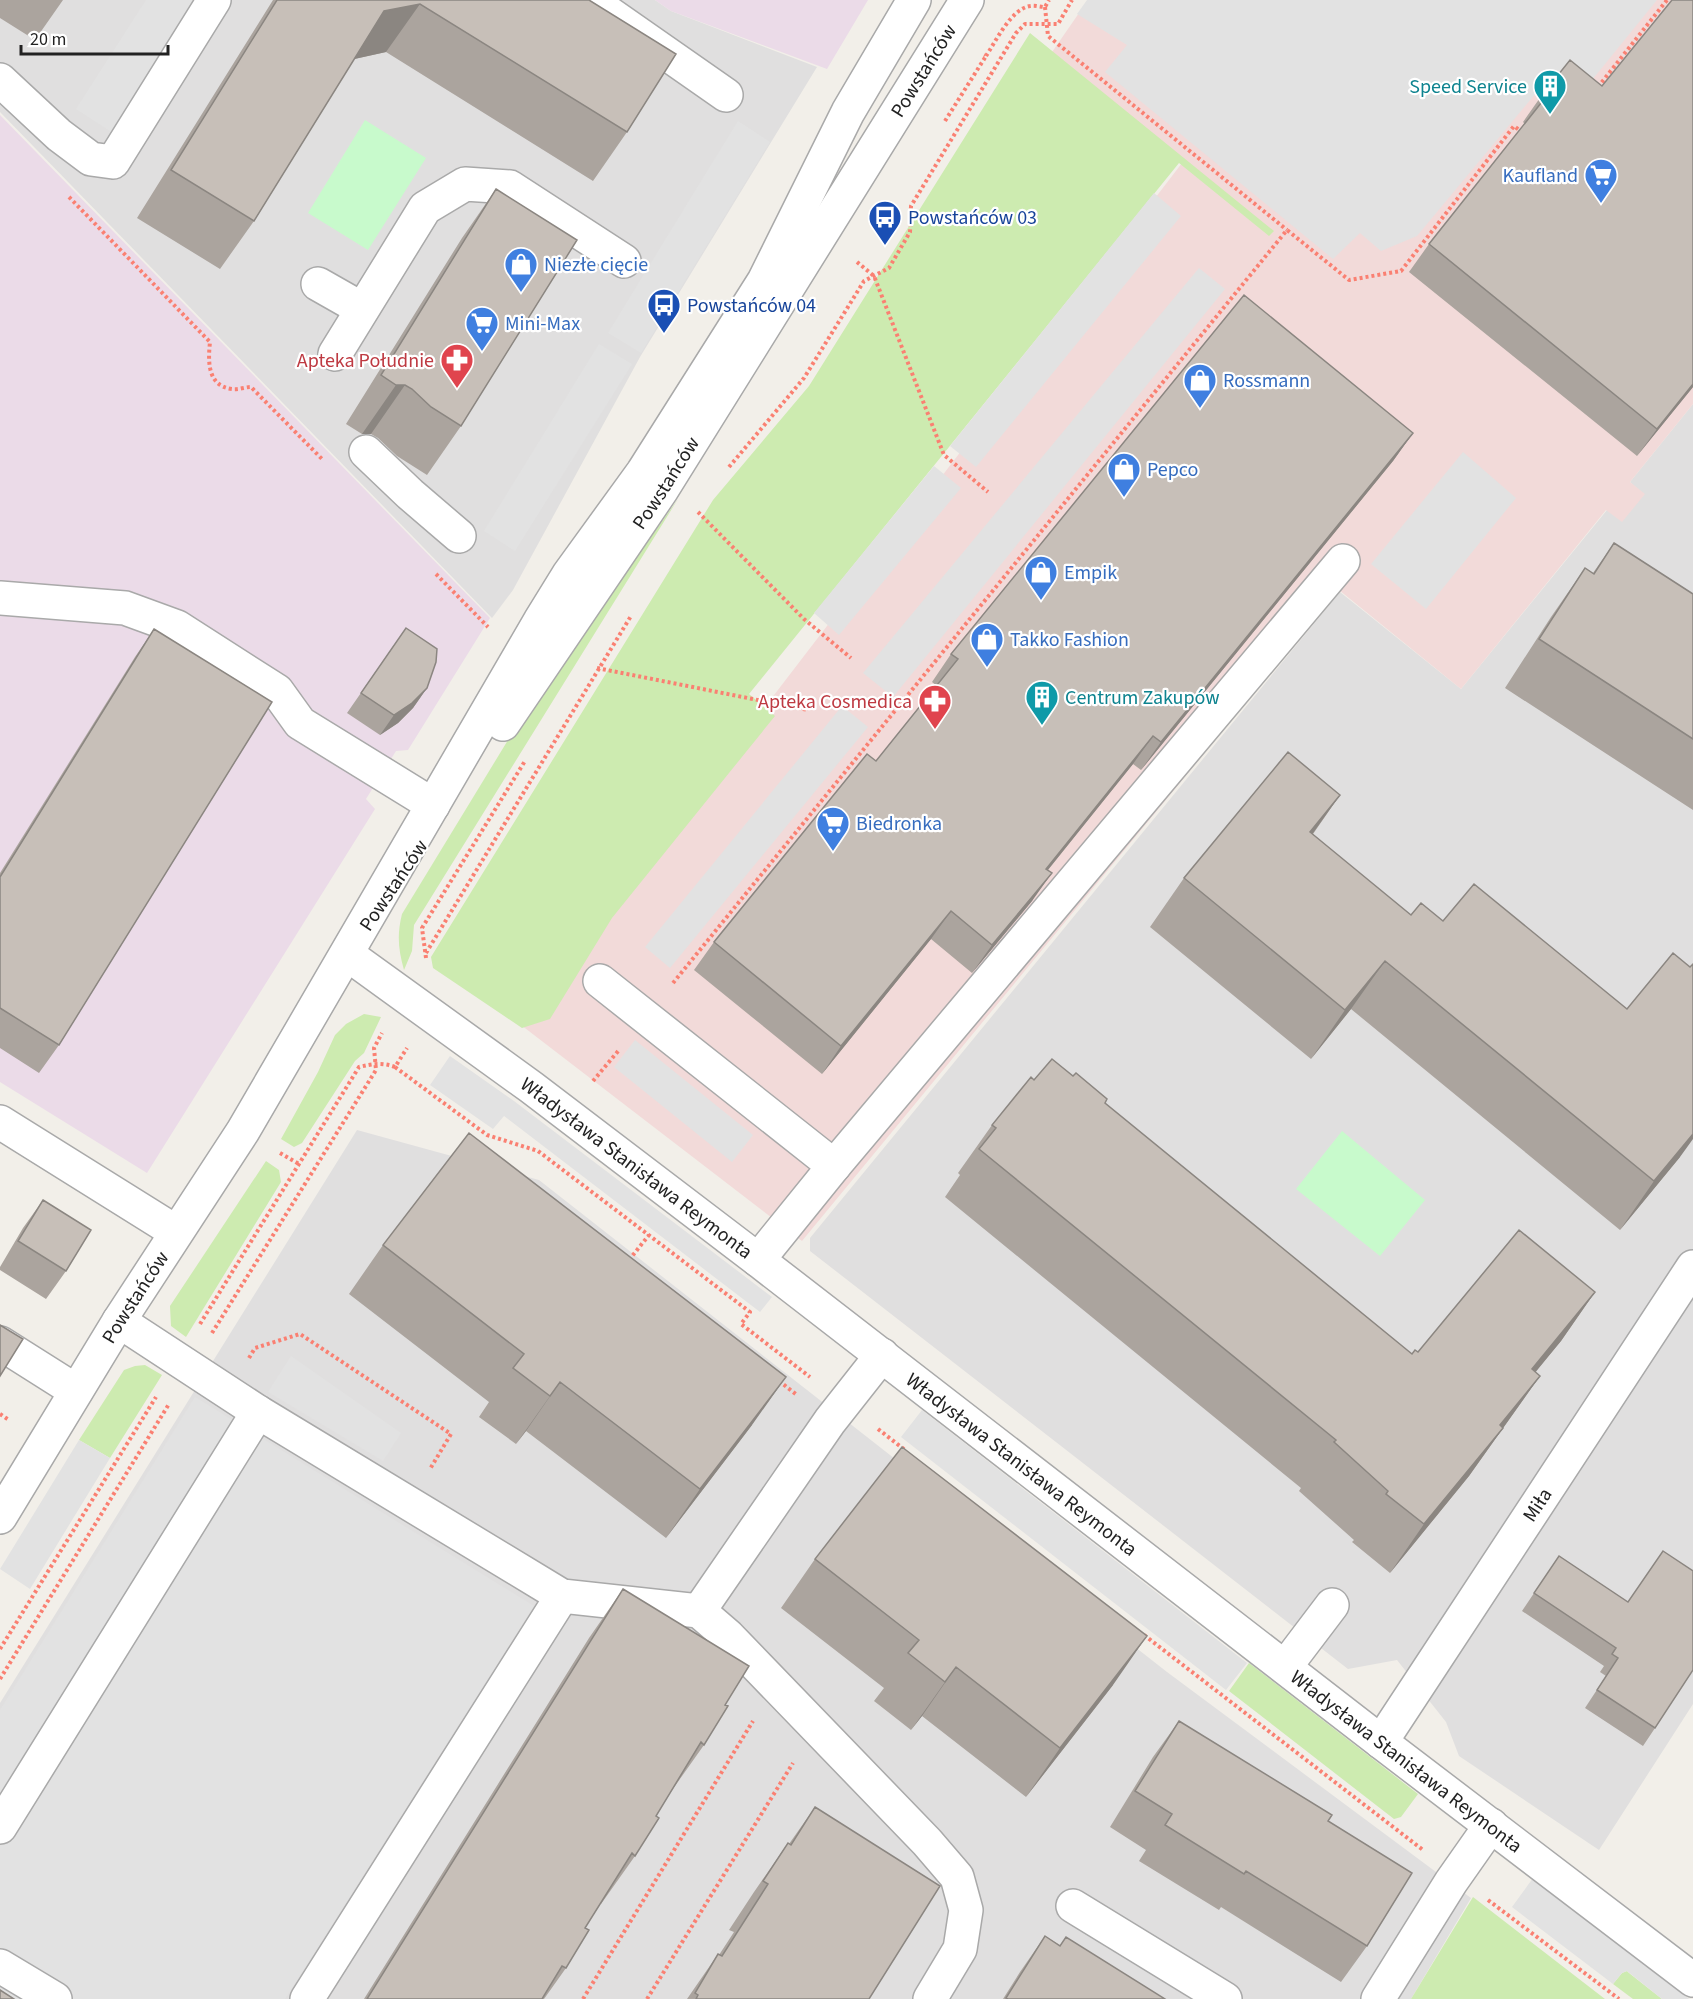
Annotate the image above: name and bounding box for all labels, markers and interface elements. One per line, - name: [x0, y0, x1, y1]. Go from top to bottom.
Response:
- scale bar: [21, 18, 168, 56]
- street label: Powstańców: [884, 19, 964, 123]
- text: 20 m: [30, 27, 66, 52]
- building icon: Speed Service: [1532, 68, 1568, 115]
- place label: Speed Service: [1409, 73, 1527, 101]
- supermarket icon: Kaufland: [1583, 157, 1619, 204]
- place label: Kaufland: [1502, 162, 1578, 190]
- bus stop icon: Powstańców 03: [867, 199, 903, 246]
- place label: Powstańców 03: [908, 204, 1037, 232]
- shop icon: Niezłe cięcie: [503, 246, 539, 293]
- place label: Niezłe cięcie: [544, 251, 648, 279]
- bus stop icon: Powstańców 04: [646, 287, 682, 334]
- place label: Powstańców 04: [687, 292, 816, 320]
- supermarket icon: Mini-Max: [464, 305, 500, 352]
- place label: Mini-Max: [505, 310, 580, 338]
- pharmacy icon: Apteka Południe: [439, 342, 475, 389]
- place label: Apteka Południe: [297, 347, 434, 375]
- shop icon: Rossmann: [1182, 362, 1218, 409]
- place label: Rossmann: [1223, 367, 1310, 395]
- street label: Powstańców: [626, 431, 707, 535]
- shop icon: Pepco: [1106, 451, 1142, 498]
- place label: Pepco: [1147, 456, 1198, 484]
- shop icon: Empik: [1023, 554, 1059, 601]
- place label: Empik: [1064, 559, 1117, 587]
- shop icon: Takko Fashion: [969, 621, 1005, 668]
- place label: Takko Fashion: [1010, 626, 1129, 654]
- building icon: Centrum Zakupów: [1024, 679, 1060, 726]
- pharmacy icon: Apteka Cosmedica: [917, 683, 953, 730]
- place label: Centrum Zakupów: [1065, 684, 1220, 712]
- place label: Apteka Cosmedica: [758, 688, 912, 716]
- supermarket icon: Biedronka: [815, 805, 851, 852]
- place label: Biedronka: [856, 810, 942, 838]
- street label: Powstańców: [353, 834, 435, 937]
- street label: Władysława Stanisława Reymonta: [514, 1071, 758, 1266]
- street label: Powstańców: [95, 1246, 176, 1349]
- street label: Władysława Stanisława Reymonta: [900, 1366, 1143, 1563]
- street label: Miła: [1516, 1483, 1559, 1528]
- street label: Władysława Stanisława Reymonta: [1284, 1664, 1528, 1860]

